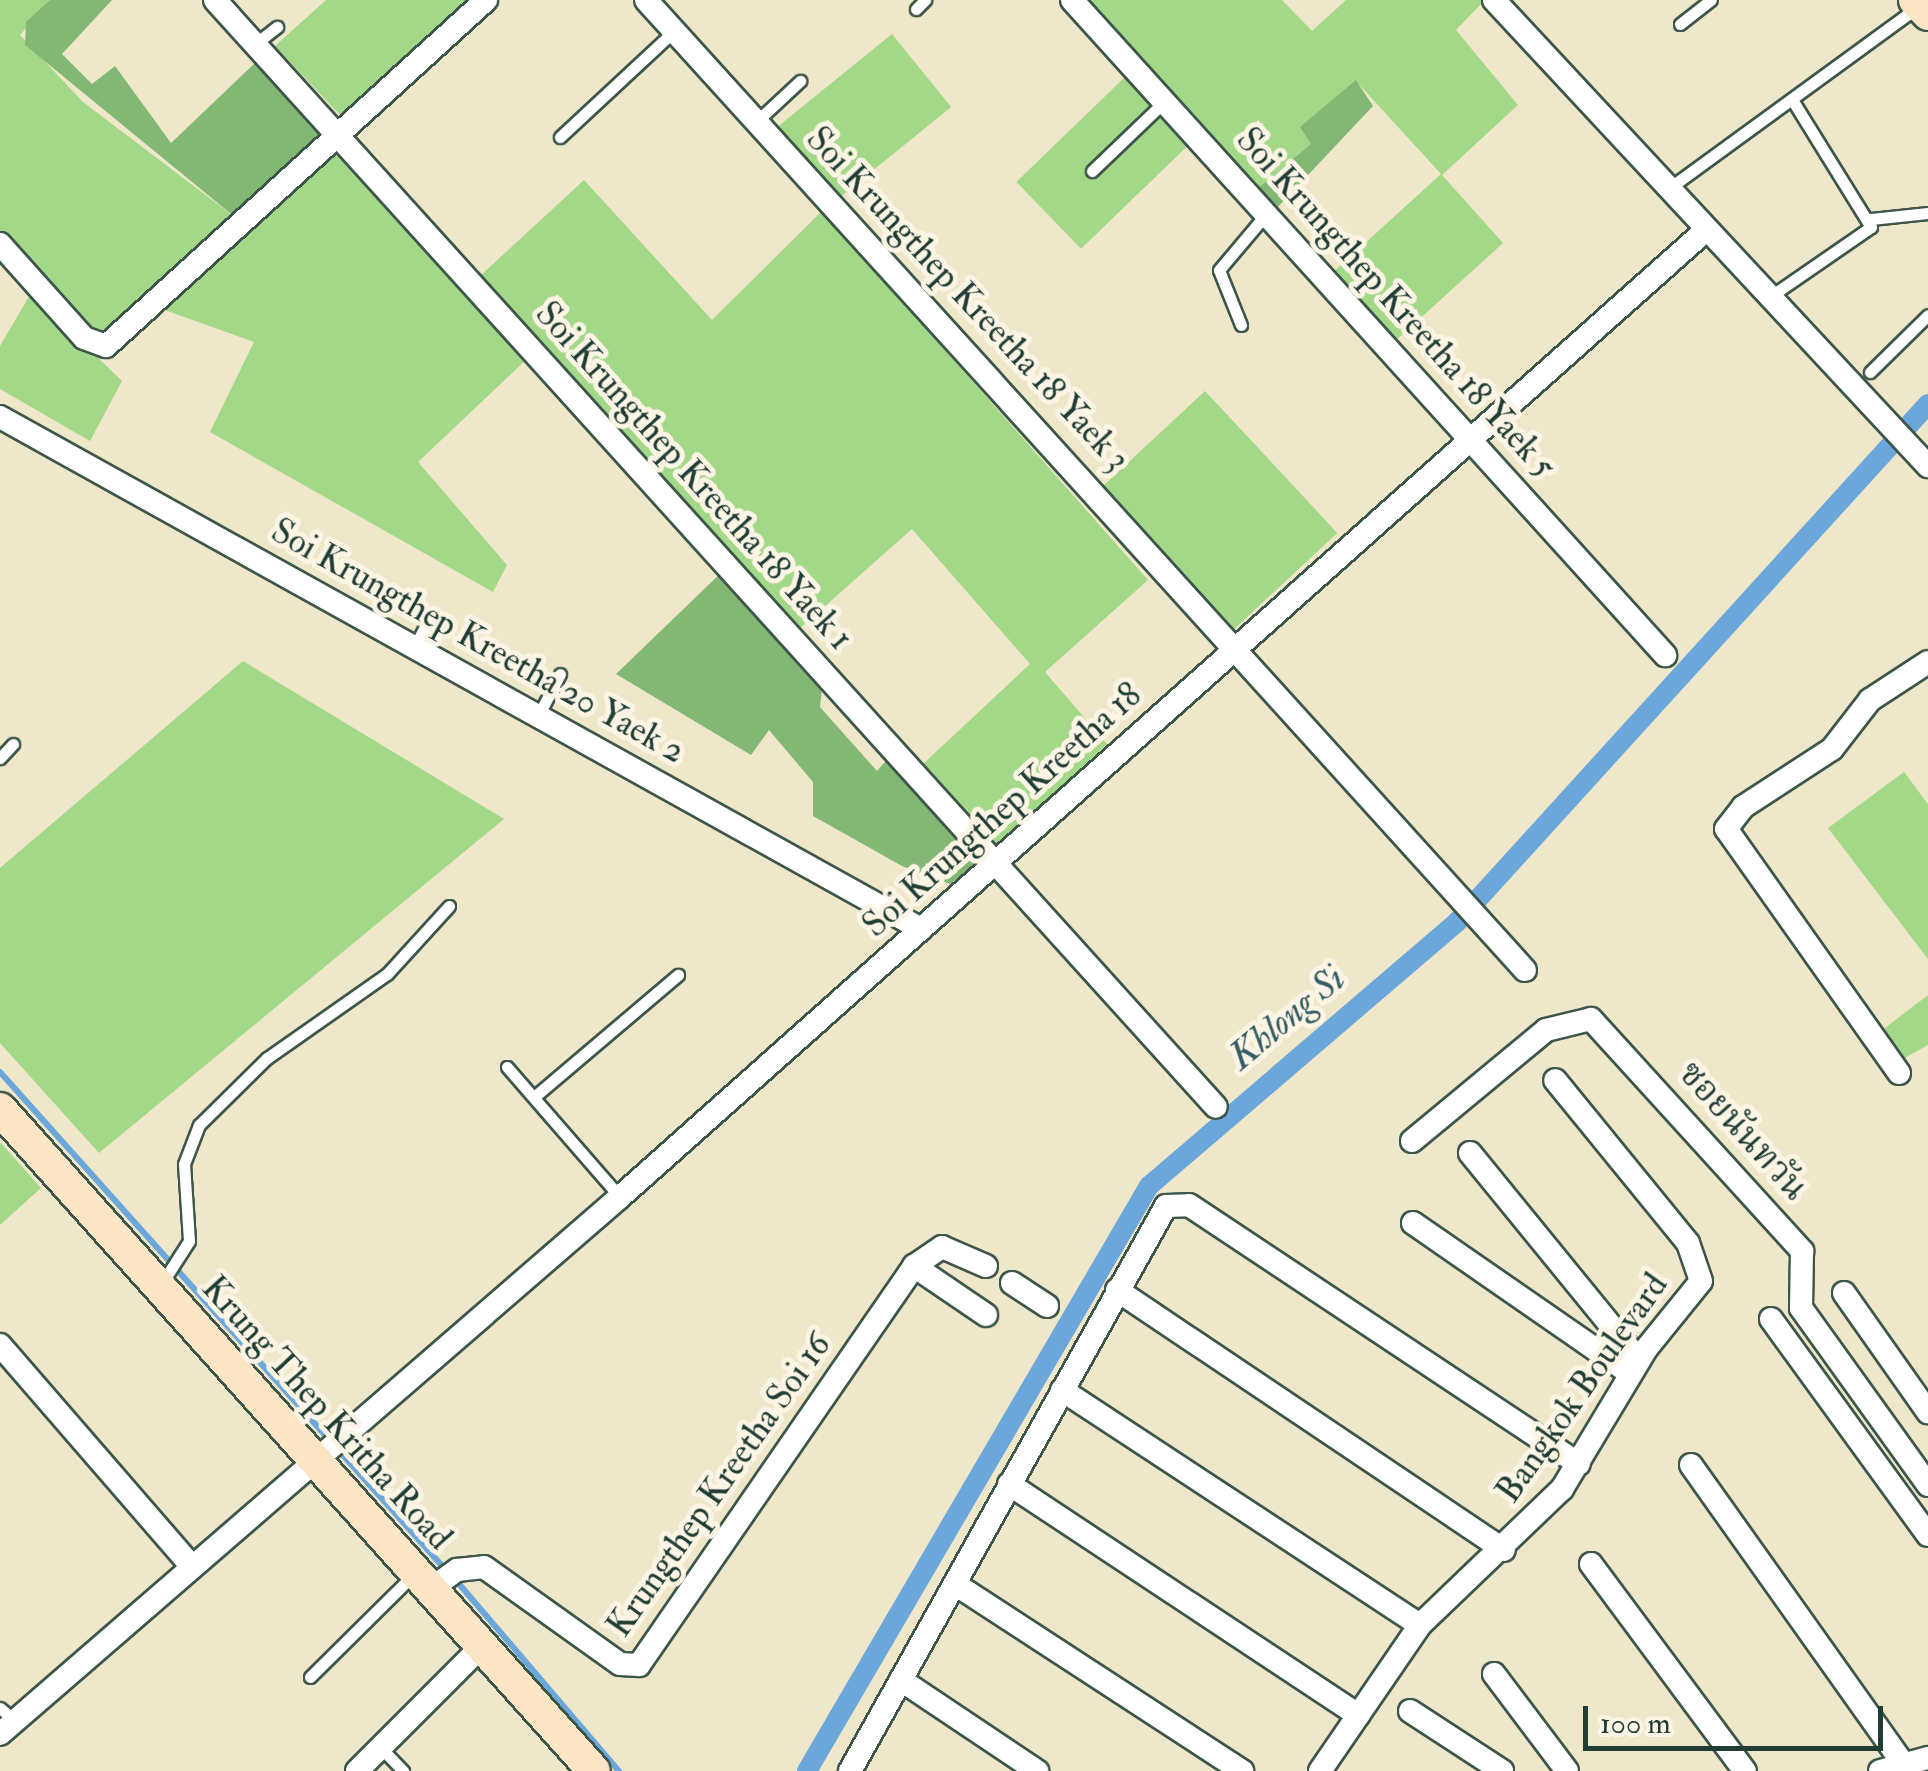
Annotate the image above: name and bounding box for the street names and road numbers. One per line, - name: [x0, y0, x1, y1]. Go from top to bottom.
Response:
- street label: Soi Krungthep Kreetha 18 Yaek 3: [797, 118, 1139, 480]
- street label: Soi Krungthep Kreetha 18 Yaek 5: [1227, 119, 1565, 487]
- street label: Soi Krungthep Kreetha 18 Yaek 1: [526, 293, 862, 659]
- street label: Soi Krungthep Kreetha 20 Yaek 2: [264, 510, 692, 772]
- street label: Soi Krungthep Kreetha 18: [854, 674, 1150, 946]
- street label: ซอยนันทวัน: [1670, 1053, 1816, 1209]
- street label: Bangkok Boulevard: [1487, 1265, 1677, 1511]
- street label: Krung Thep Kritha Road: [193, 1268, 461, 1558]
- street label: Krungthep Kreetha Soi 16: [598, 1325, 840, 1645]

